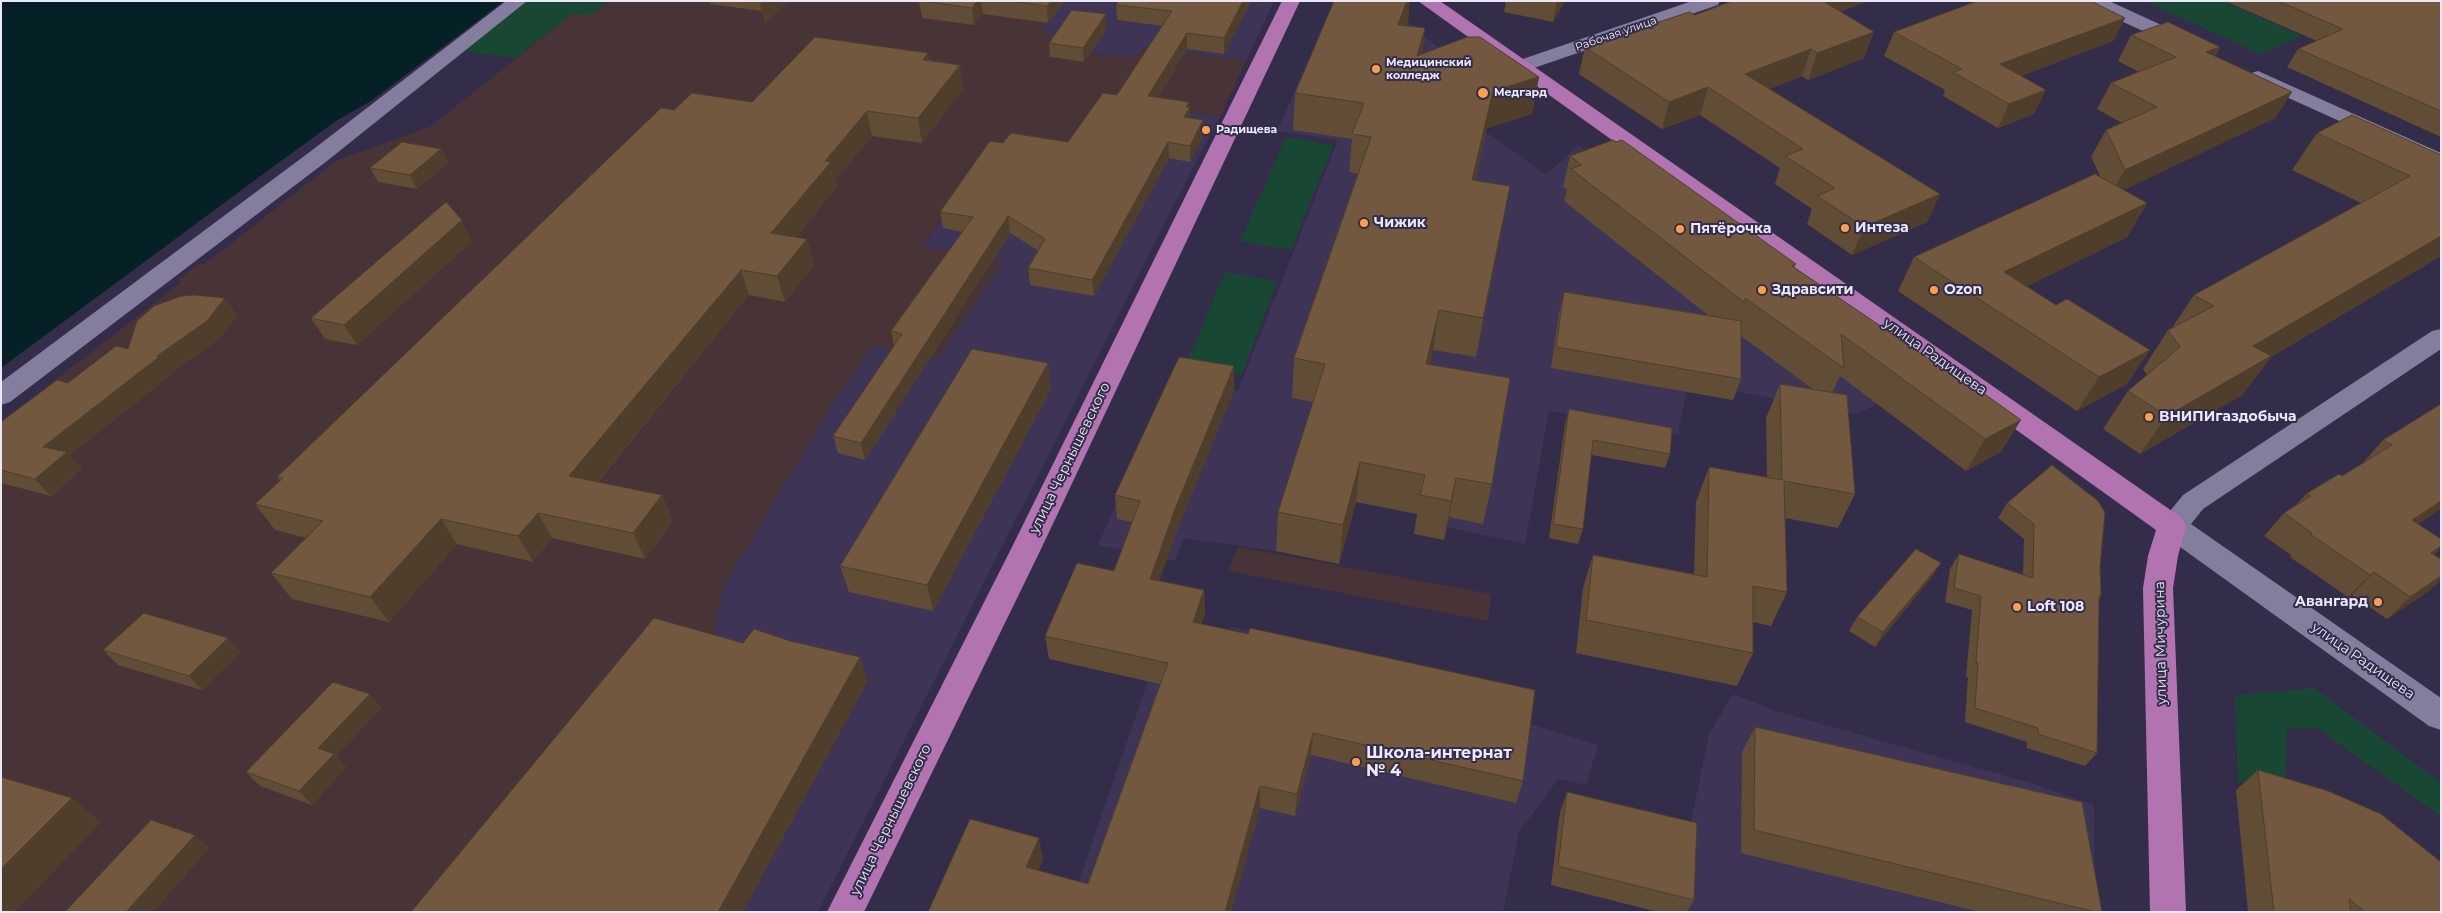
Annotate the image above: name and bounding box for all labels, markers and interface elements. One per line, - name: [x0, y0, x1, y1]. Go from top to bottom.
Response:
- street label: Рабочая улица: [1574, 14, 1658, 54]
- place label: Медицинский колледж: [1386, 56, 1472, 82]
- marker: Медицинский колледж: [1370, 63, 1382, 75]
- marker: Медгард: [1476, 86, 1490, 100]
- place label: Медгард: [1494, 86, 1547, 100]
- place label: Радищева: [1216, 123, 1277, 137]
- marker: Радищева: [1200, 124, 1212, 136]
- place label: Чижик: [1374, 215, 1426, 231]
- marker: Чижик: [1358, 217, 1370, 229]
- place label: Интеза: [1855, 220, 1909, 236]
- place label: Пятёрочка: [1690, 221, 1771, 237]
- marker: Интеза: [1839, 222, 1851, 234]
- marker: Пятёрочка: [1674, 223, 1686, 235]
- place label: Здравсити: [1772, 282, 1853, 298]
- place label: Ozon: [1944, 282, 1982, 298]
- marker: Здравсити: [1756, 284, 1768, 296]
- marker: Ozon: [1928, 284, 1940, 296]
- street label: улица Радищева: [1880, 315, 1990, 399]
- street label: улица Чернышевского: [1026, 380, 1114, 536]
- place label: ВНИПИгаздобыча: [2159, 409, 2296, 425]
- marker: ВНИПИгаздобыча: [2143, 411, 2155, 423]
- street label: улица Мичурина: [2152, 581, 2170, 705]
- place label: Авангард: [2295, 594, 2368, 610]
- marker: Авангард: [2372, 596, 2384, 608]
- place label: Loft 108: [2027, 599, 2084, 615]
- marker: Loft 108: [2011, 601, 2023, 613]
- street label: улица Радищева: [2308, 619, 2418, 703]
- street label: улица Чернышевского: [847, 742, 935, 898]
- place label: Школа-интернат № 4: [1366, 743, 1512, 781]
- marker: Школа-интернат № 4: [1350, 756, 1362, 768]

